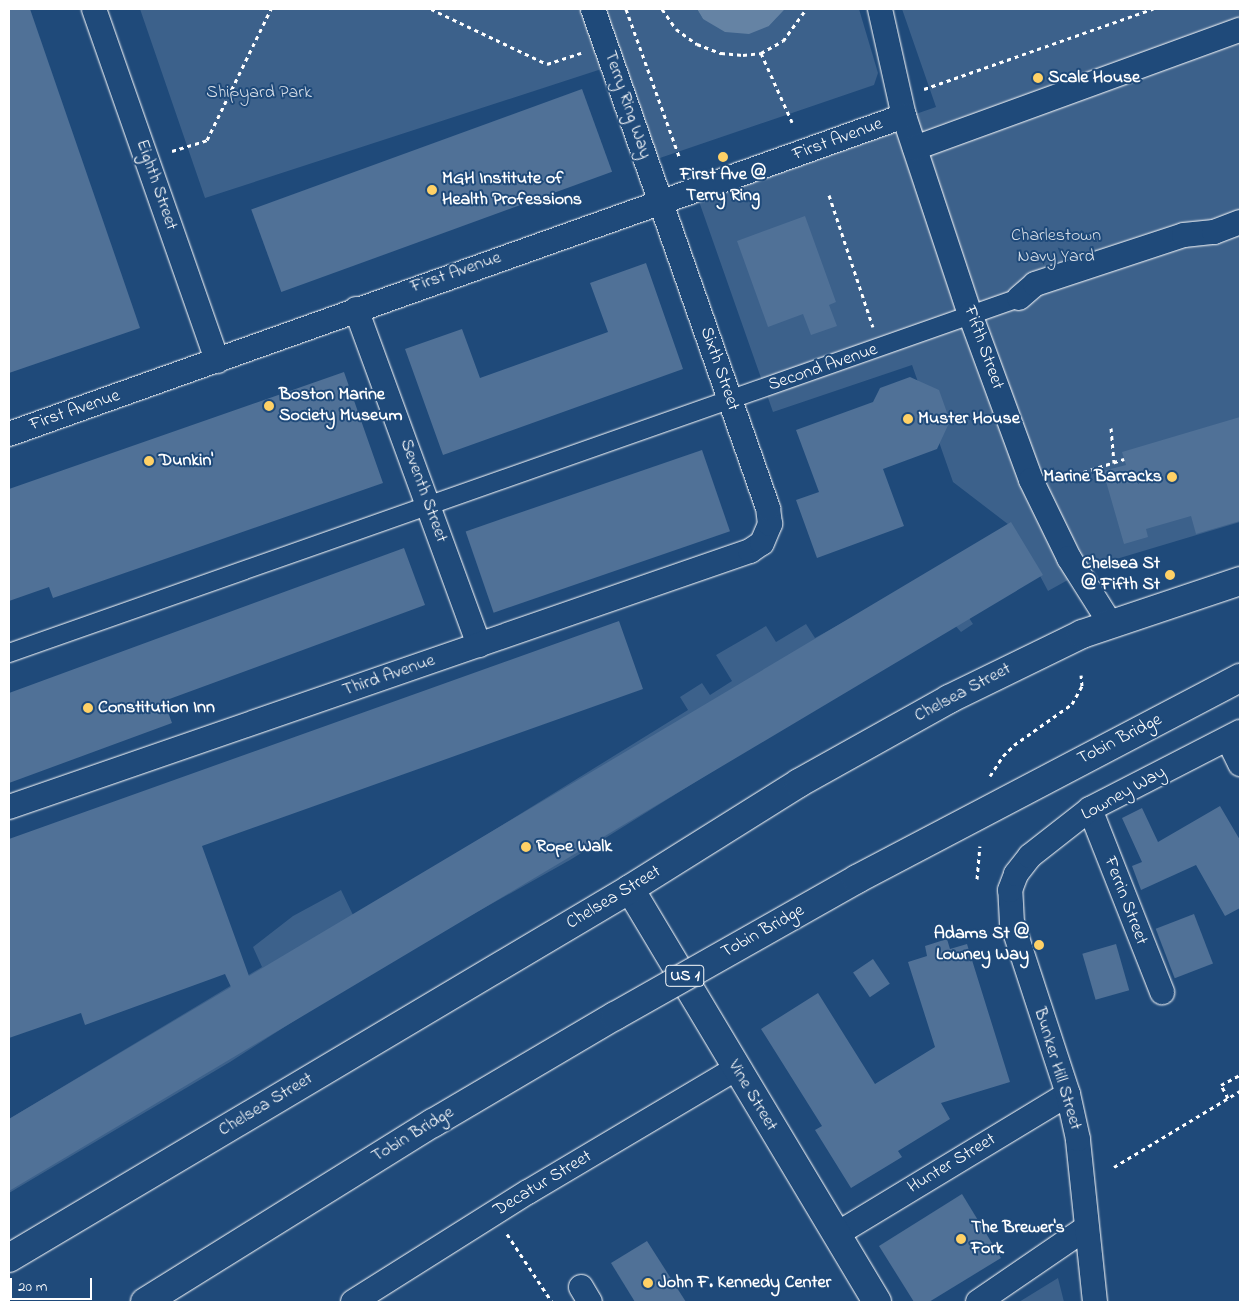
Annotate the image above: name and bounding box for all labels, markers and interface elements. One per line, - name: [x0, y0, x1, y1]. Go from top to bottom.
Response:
- street label: Terry Ring Way: [598, 48, 656, 162]
- place label: Scale House: [1048, 67, 1140, 89]
- marker: Scale House: [1032, 72, 1044, 84]
- park label: Shipyard Park: [206, 82, 312, 104]
- street label: First Avenue: [790, 114, 886, 166]
- street label: Eighth Street: [130, 137, 182, 233]
- marker: First Ave @ Terry Ring: [717, 151, 729, 163]
- place label: First Ave @ Terry Ring: [680, 165, 766, 208]
- place label: MGH Institute of Health Professions: [442, 169, 582, 212]
- marker: MGH Institute of Health Professions: [426, 184, 438, 196]
- park label: Charlestown Navy Yard: [1011, 226, 1101, 268]
- street label: First Avenue: [408, 247, 504, 299]
- street label: Fifth Street: [958, 303, 1008, 393]
- street label: Sixth Street: [695, 324, 743, 414]
- street label: Second Avenue: [765, 339, 881, 397]
- street label: First Avenue: [27, 385, 123, 437]
- place label: Boston Marine Society Museum: [279, 385, 402, 428]
- marker: Boston Marine Society Museum: [263, 400, 275, 412]
- place label: Muster House: [918, 408, 1020, 430]
- marker: Muster House: [902, 413, 914, 425]
- street label: Seventh Street: [394, 436, 452, 546]
- place label: Dunkin': [159, 450, 213, 472]
- marker: Dunkin': [143, 455, 155, 467]
- place label: Marine Barracks: [1043, 466, 1162, 488]
- marker: Marine Barracks: [1166, 471, 1178, 483]
- place label: Chelsea St @ Fifth St: [1081, 554, 1160, 596]
- marker: Chelsea St @ Fifth St: [1164, 569, 1176, 581]
- street label: Third Avenue: [340, 650, 438, 702]
- street label: Chelsea Street: [911, 659, 1015, 727]
- place label: Constitution Inn: [98, 697, 215, 719]
- marker: Constitution Inn: [82, 702, 94, 714]
- street label: Tobin Bridge: [1074, 710, 1166, 770]
- street label: Lowney Way: [1078, 762, 1170, 826]
- place label: Rope Walk: [536, 836, 612, 858]
- marker: Rope Walk: [520, 841, 532, 853]
- street label: Ferrin Street: [1098, 854, 1152, 948]
- street label: Chelsea Street: [563, 861, 665, 935]
- street label: Tobin Bridge: [718, 900, 808, 964]
- place label: Adams St @ Lowney Way: [934, 924, 1029, 966]
- marker: Adams St @ Lowney Way: [1033, 939, 1045, 951]
- road number: US 1: [665, 962, 705, 989]
- street label: Bunker Hill Street: [1028, 1005, 1086, 1133]
- street label: Vine Street: [722, 1056, 782, 1136]
- street label: Chelsea Street: [215, 1068, 317, 1142]
- street label: Tobin Bridge: [368, 1102, 458, 1168]
- street label: Hunter Street: [904, 1129, 1000, 1199]
- street label: Decatur Street: [490, 1146, 596, 1222]
- place label: The Brewer's Fork: [971, 1218, 1065, 1260]
- marker: The Brewer's Fork: [955, 1233, 967, 1245]
- scale bar: [12, 1268, 95, 1300]
- place label: John F. Kennedy Center: [658, 1272, 831, 1294]
- text: 20 m: [18, 1276, 47, 1298]
- marker: John F. Kennedy Center: [642, 1277, 654, 1289]

